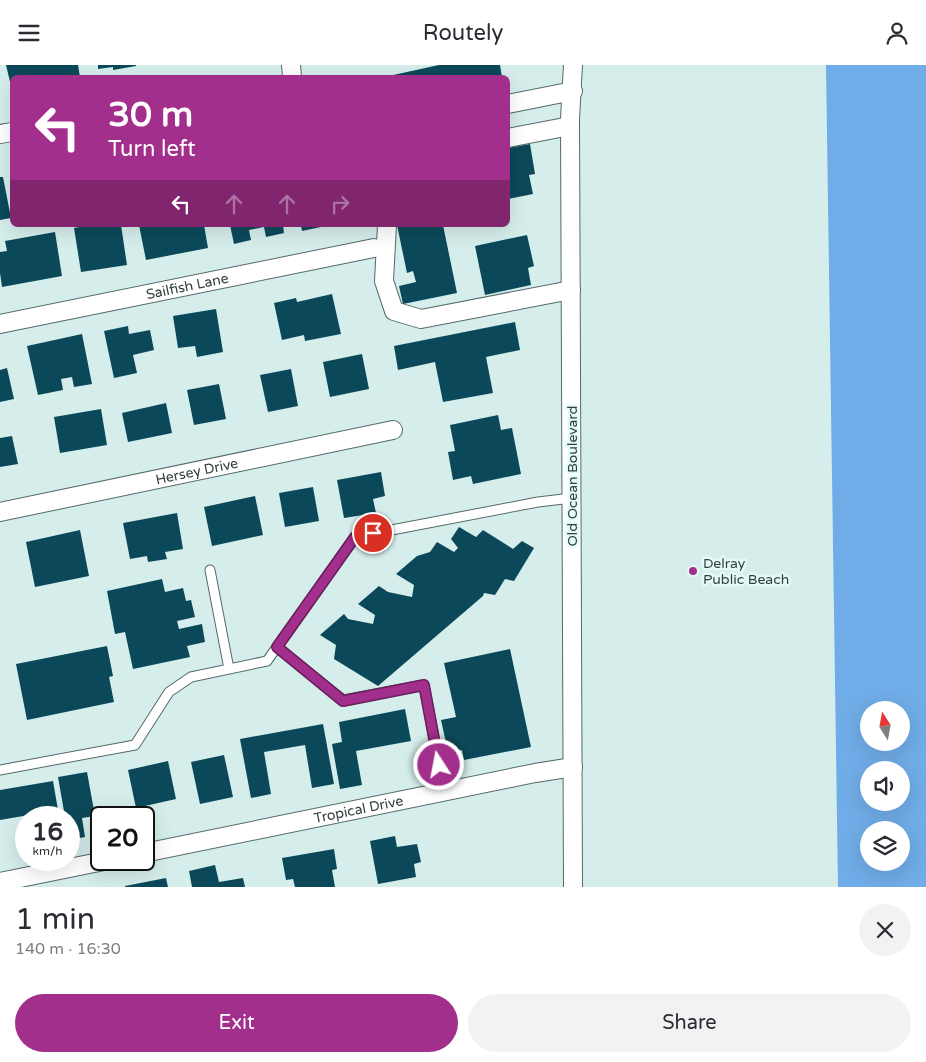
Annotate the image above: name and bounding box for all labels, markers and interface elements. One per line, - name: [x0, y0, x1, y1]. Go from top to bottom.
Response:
- icon: menu: [15, 19, 43, 47]
- icon: person: [883, 19, 911, 47]
- text: Routely: [423, 20, 503, 46]
- text: 30 m: [108, 94, 193, 136]
- icon: left: [25, 95, 90, 160]
- text: Turn left: [108, 136, 196, 162]
- icon: left: [167, 190, 195, 218]
- icon: ahead: [220, 190, 248, 218]
- icon: ahead: [273, 190, 301, 218]
- icon: right: [326, 190, 354, 218]
- street label: Sailfish Lane: [144, 269, 230, 303]
- street label: Old Ocean Boulevard: [564, 406, 581, 546]
- street label: Hersey Drive: [154, 454, 240, 488]
- pin: [352, 512, 394, 554]
- icon: arrive: [359, 519, 387, 547]
- place label: Delray Public Beach: [703, 555, 789, 588]
- marker: Delray Public Beach: [687, 565, 699, 577]
- north arrow: [860, 701, 910, 751]
- map controls: [860, 701, 910, 871]
- position arrow: [412, 738, 464, 790]
- button: sound: [860, 761, 910, 811]
- street label: Tropical Drive: [312, 792, 405, 827]
- speed limit sign: 20: [90, 806, 155, 871]
- text: 16: [32, 817, 63, 847]
- button: layers: [860, 821, 910, 871]
- text: km/h: [32, 844, 63, 858]
- text: 1 min: [15, 901, 95, 938]
- button: close: [859, 904, 911, 956]
- text: 140 m · 16:30: [15, 939, 121, 959]
- button: Exit: [15, 994, 458, 1052]
- button: Share: [468, 994, 911, 1052]

